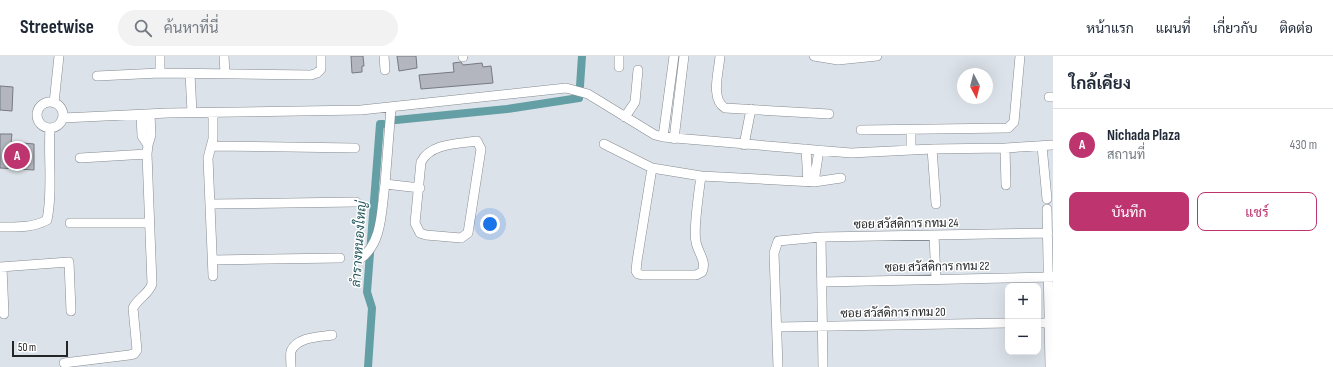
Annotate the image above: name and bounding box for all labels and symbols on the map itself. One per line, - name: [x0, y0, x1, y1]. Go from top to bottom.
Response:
- north arrow: [957, 68, 993, 104]
- pin: A: [4, 141, 30, 171]
- water label: ลำรางหนองใหญ่: [347, 199, 370, 288]
- your location: [480, 214, 500, 234]
- street label: ซอย สวัสดิการ กทม 24: [853, 216, 959, 232]
- street label: ซอย สวัสดิการ กทม 22: [884, 259, 990, 275]
- street label: ซอย สวัสดิการ กทม 20: [840, 305, 946, 321]
- scale bar: [12, 339, 68, 358]

